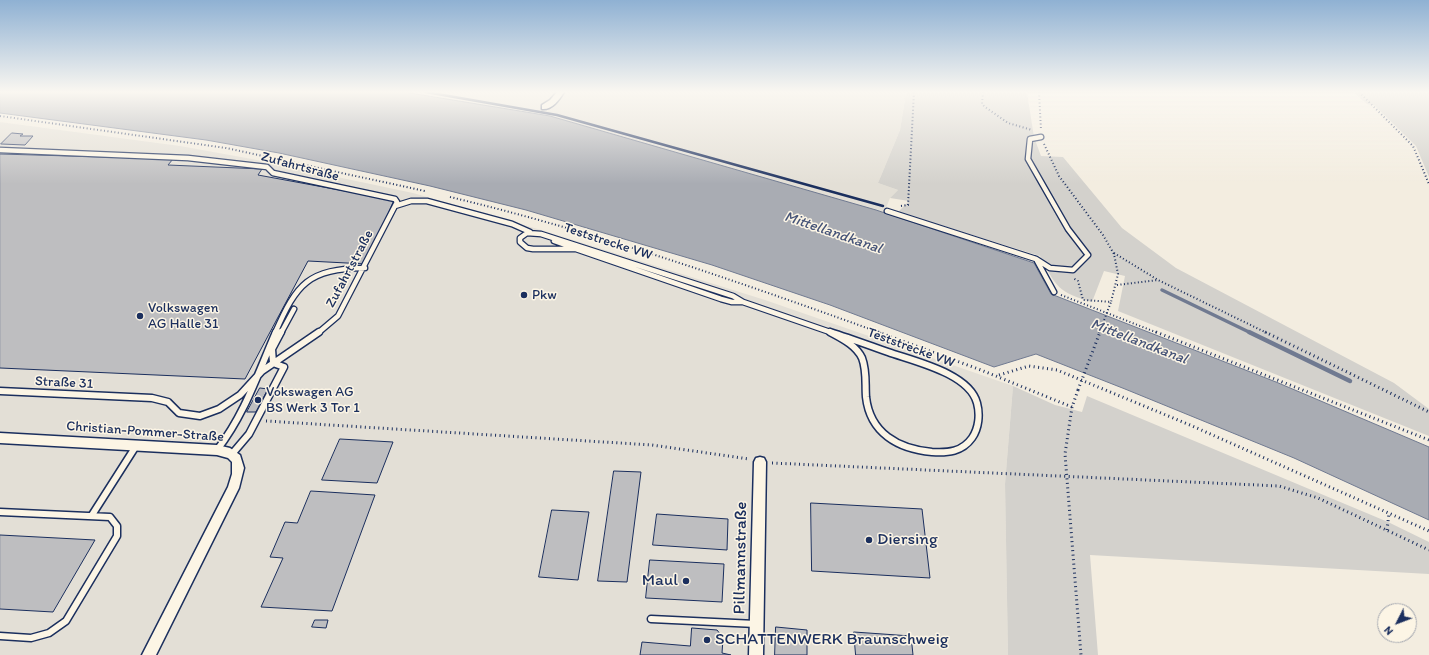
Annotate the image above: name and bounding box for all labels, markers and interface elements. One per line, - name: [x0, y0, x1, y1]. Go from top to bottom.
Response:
- street label: Zufahrtsraße: [259, 149, 341, 185]
- water label: Mittellandkanal: [782, 208, 884, 258]
- street label: Teststrecke VW: [562, 220, 654, 264]
- street label: Zufahrtstraße: [323, 227, 377, 311]
- place label: Pkw: [532, 287, 557, 303]
- marker: Pkw: [519, 290, 529, 300]
- place label: Volkswagen AG Halle 31: [148, 300, 218, 332]
- marker: Volkswagen AG Halle 31: [135, 311, 145, 321]
- water label: Mittellandkanal: [1088, 315, 1190, 369]
- street label: Teststrecke VW: [865, 324, 957, 372]
- street label: Straße 31: [34, 373, 94, 393]
- place label: Vokswagen AG BS Werk 3 Tor 1: [266, 384, 360, 416]
- marker: Vokswagen AG BS Werk 3 Tor 1: [253, 395, 263, 405]
- street label: Christian-Pommer-Straße: [66, 418, 224, 446]
- street label: Pillmannstraße: [730, 501, 752, 615]
- place label: Diersing: [877, 530, 938, 550]
- marker: Diersing: [864, 535, 874, 545]
- place label: Maul: [642, 571, 678, 591]
- marker: Maul: [681, 576, 691, 586]
- north arrow: [1377, 603, 1417, 643]
- text: N: [1381, 624, 1396, 638]
- place label: SCHATTENWERK Braunschweig: [715, 630, 948, 650]
- marker: SCHATTENWERK Braunschweig: [702, 635, 712, 645]

